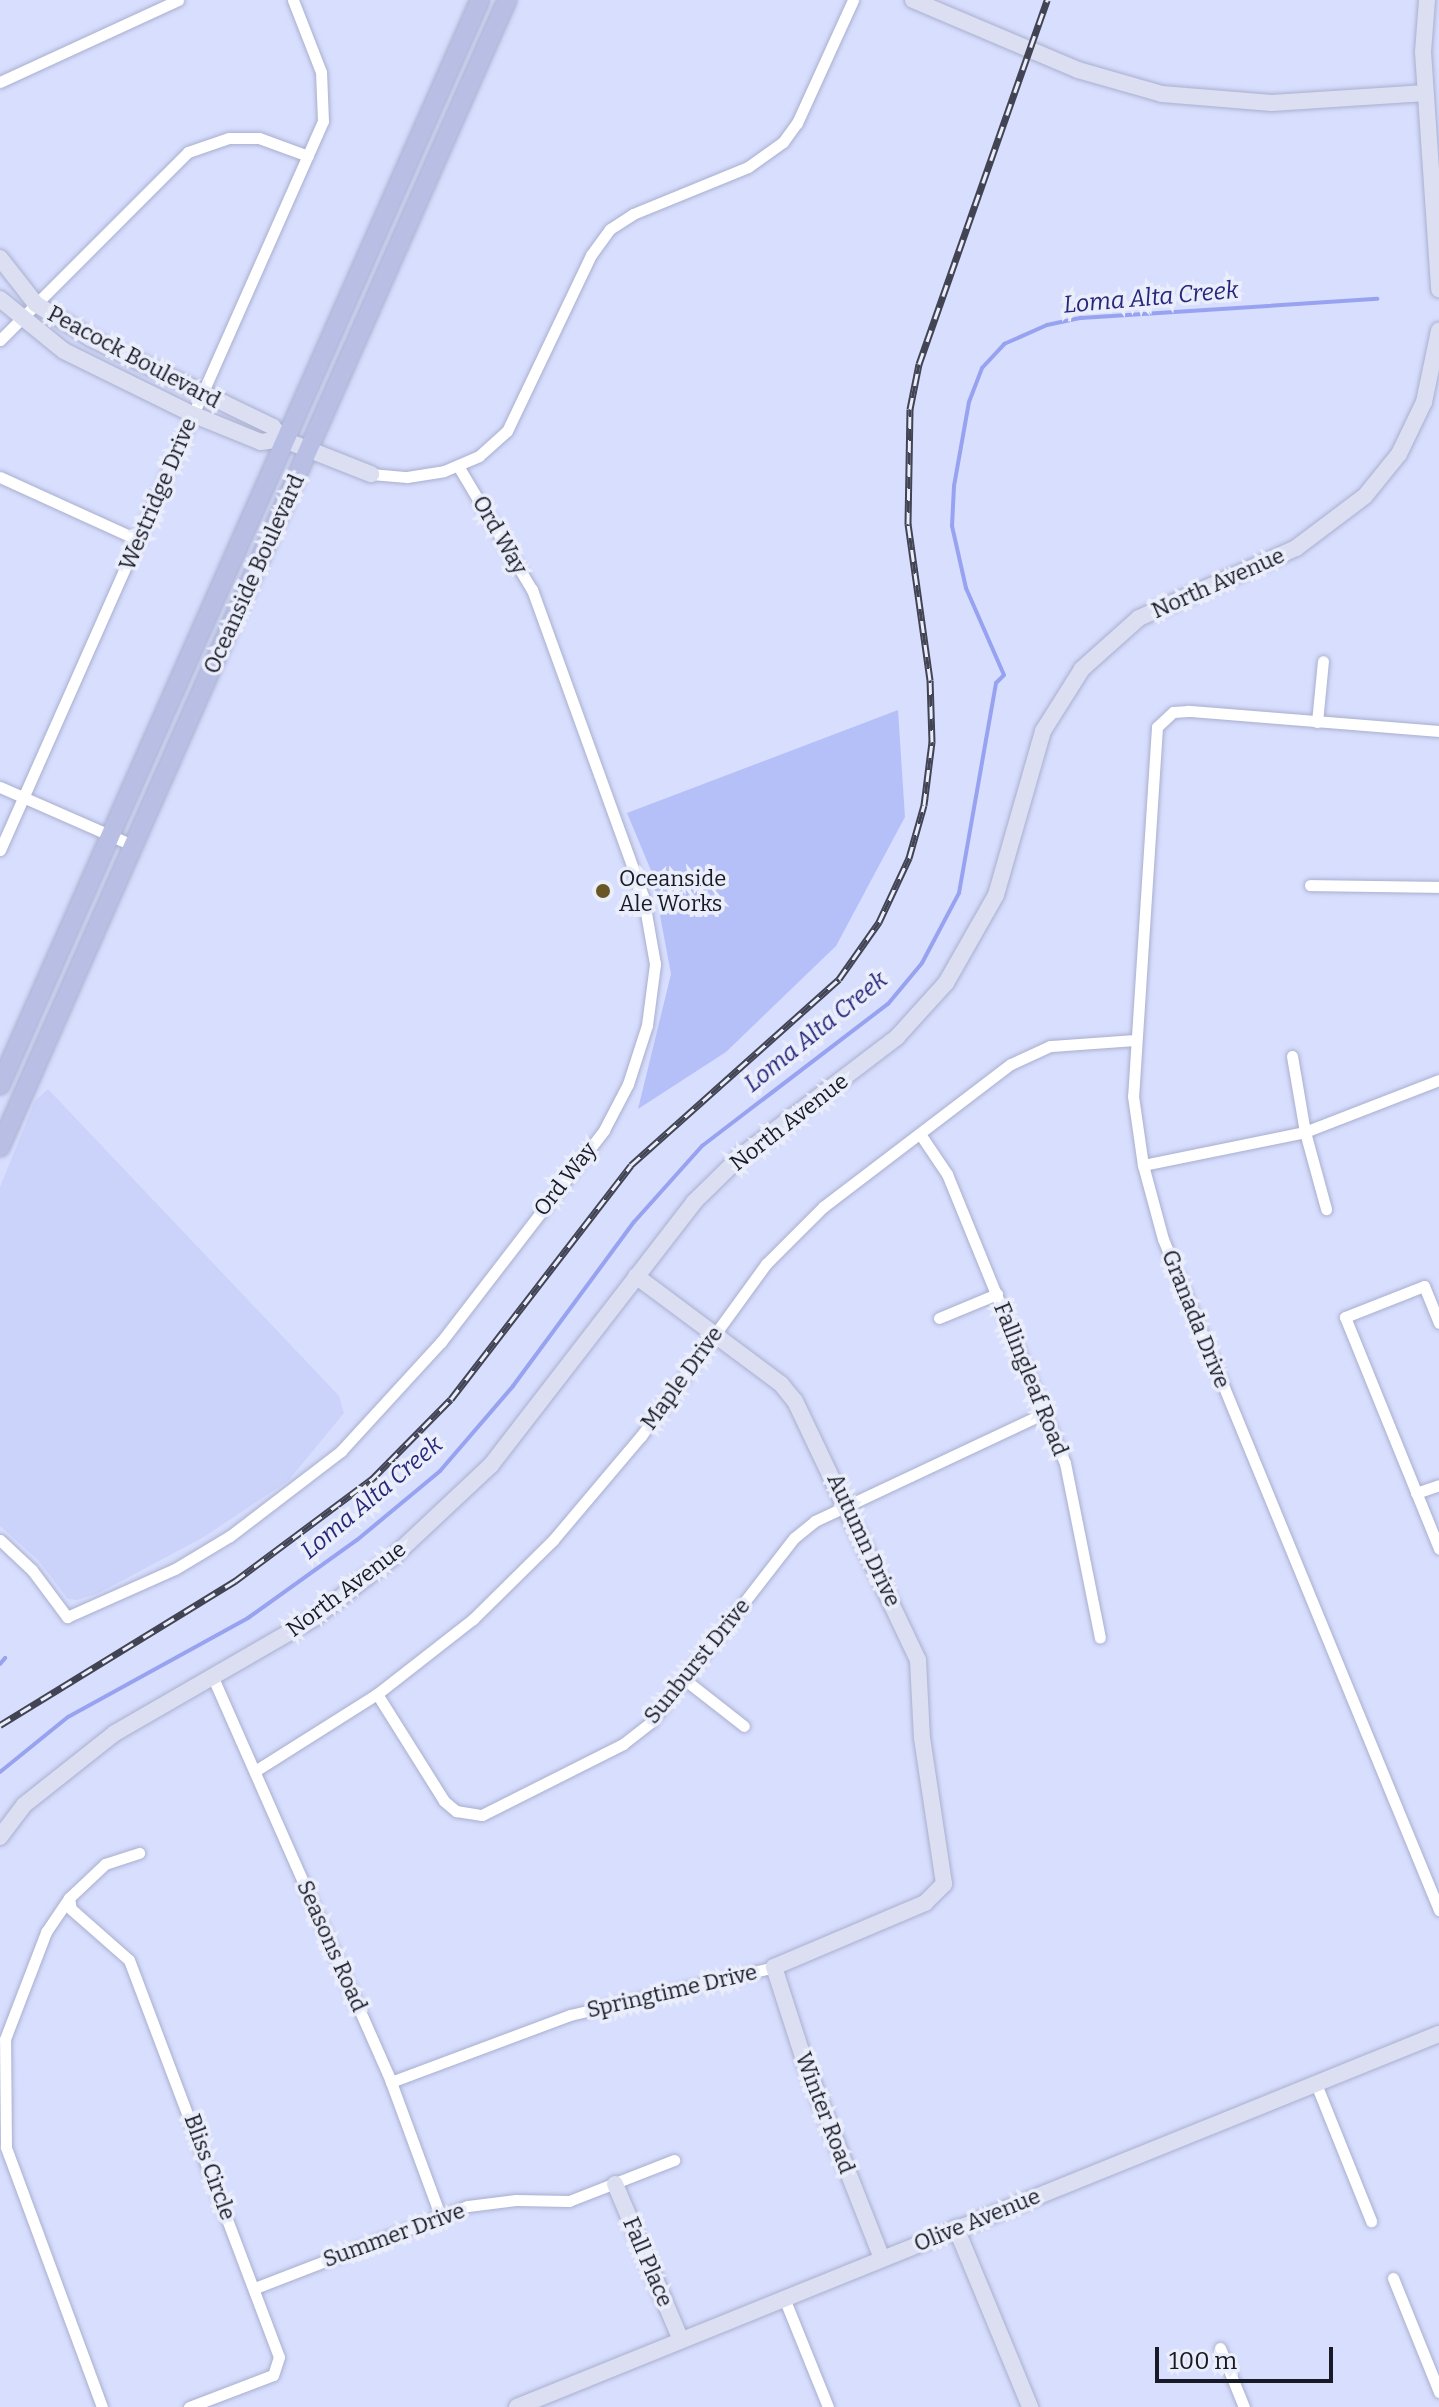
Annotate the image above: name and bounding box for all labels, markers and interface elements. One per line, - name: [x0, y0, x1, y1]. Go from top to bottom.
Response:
- water label: Loma Alta Creek: [1062, 276, 1240, 320]
- street label: Peacock Boulevard: [43, 300, 225, 414]
- street label: Westridge Drive: [114, 414, 202, 574]
- street label: Oceanside Boulevard: [198, 470, 310, 678]
- street label: Ord Way: [467, 491, 533, 579]
- street label: North Avenue: [1147, 542, 1289, 624]
- place label: Oceanside Ale Works: [619, 865, 726, 916]
- marker: Oceanside Ale Works: [594, 882, 612, 900]
- water label: Loma Alta Creek: [739, 965, 893, 1099]
- street label: North Avenue: [725, 1068, 853, 1176]
- street label: Ord Way: [528, 1137, 602, 1221]
- street label: Granada Drive: [1156, 1246, 1236, 1392]
- street label: Fallingleaf Road: [988, 1298, 1074, 1460]
- street label: Maple Drive: [636, 1321, 728, 1435]
- water label: Loma Alta Creek: [295, 1430, 449, 1566]
- street label: Autumn Drive: [822, 1469, 906, 1611]
- street label: North Avenue: [281, 1536, 411, 1642]
- street label: Sunburst Drive: [639, 1593, 755, 1729]
- street label: Seasons Road: [291, 1876, 373, 2016]
- street label: Springtime Drive: [584, 1959, 760, 2023]
- street label: Winter Road: [790, 2049, 860, 2177]
- street label: Bliss Circle: [179, 2110, 241, 2224]
- street label: Olive Avenue: [910, 2183, 1044, 2257]
- street label: Summer Drive: [320, 2197, 468, 2273]
- street label: Fall Place: [617, 2213, 679, 2311]
- scale bar: [1159, 2331, 1337, 2381]
- text: 100 m: [1169, 2347, 1237, 2375]

